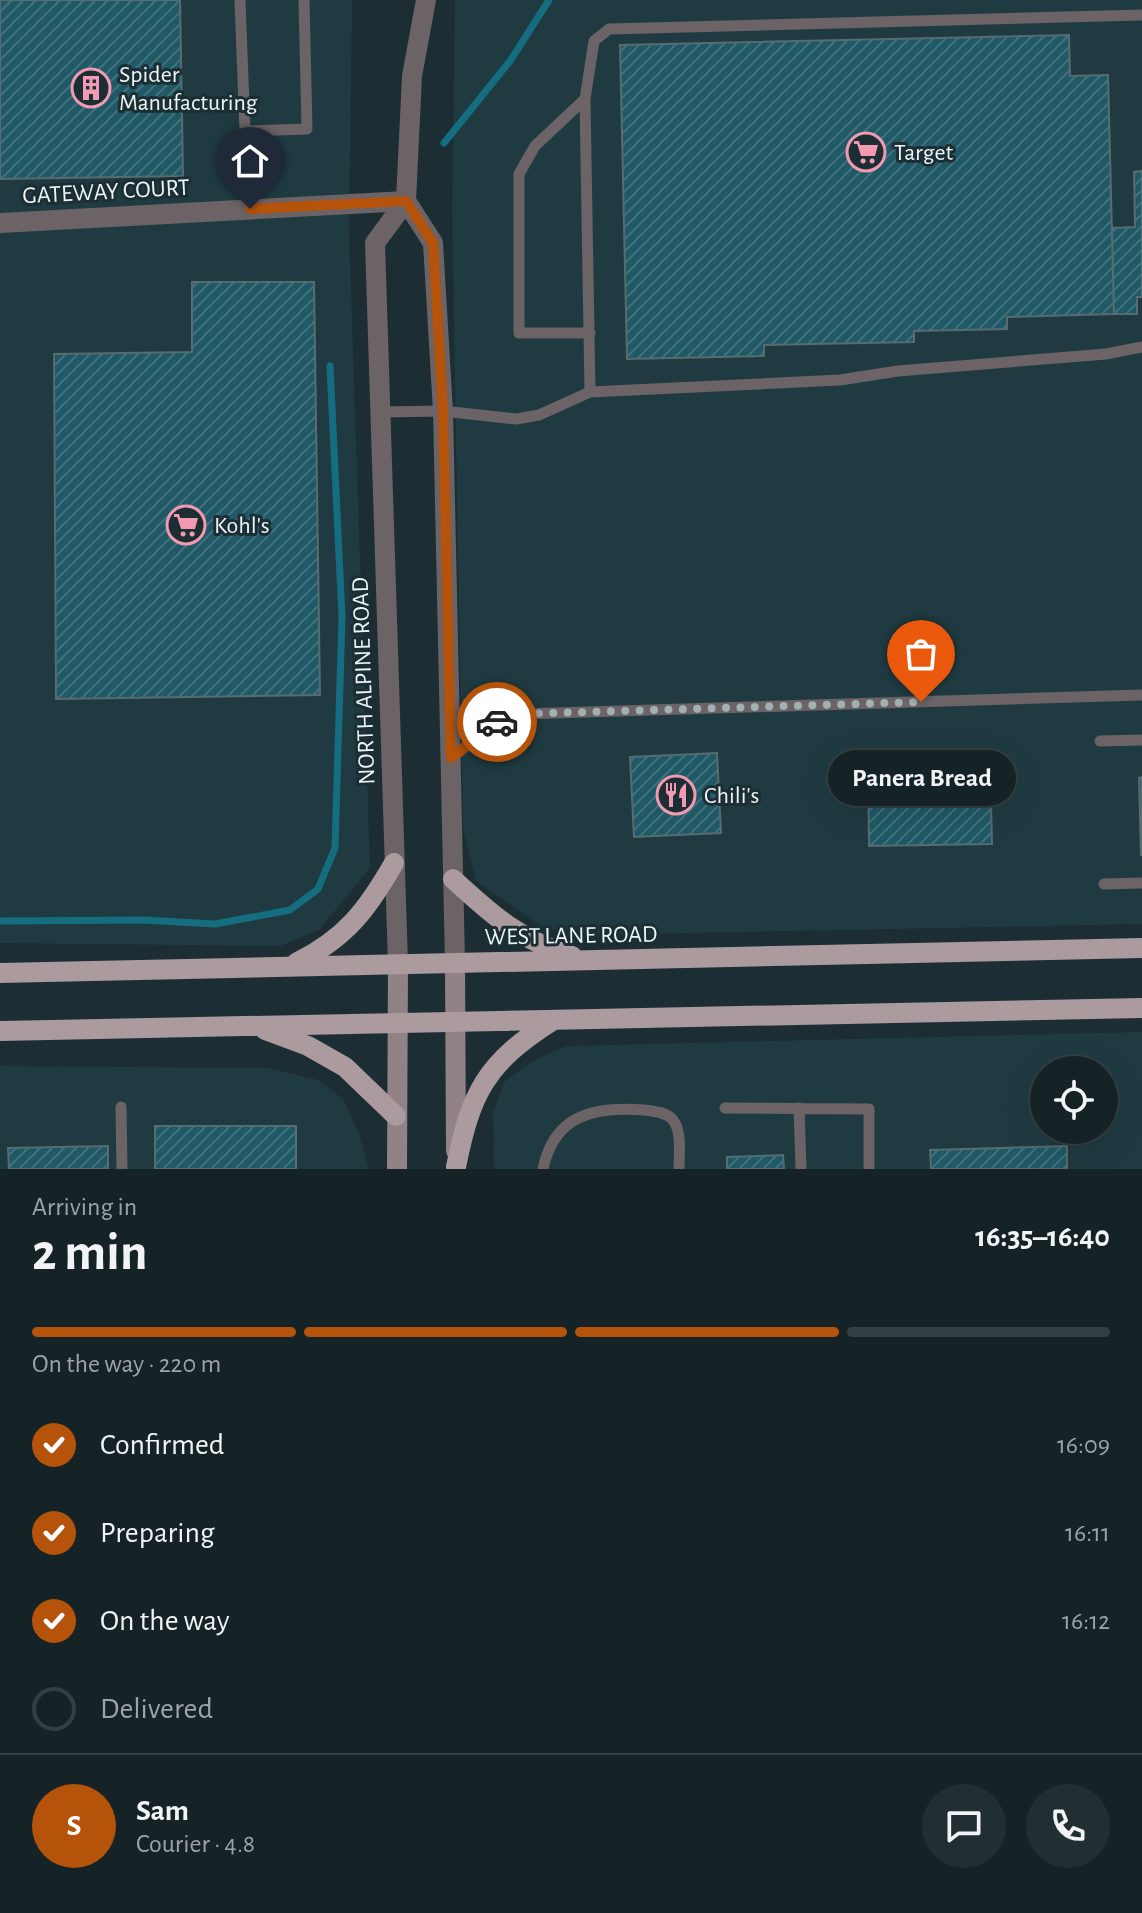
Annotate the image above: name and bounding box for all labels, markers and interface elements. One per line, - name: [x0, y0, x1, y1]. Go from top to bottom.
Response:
- place label: Spider Manufacturing: [119, 63, 258, 115]
- building icon: Spider Manufacturing: [70, 67, 112, 109]
- pin: [216, 127, 284, 209]
- supermarket icon: Target: [845, 131, 887, 173]
- icon: home: [228, 139, 272, 183]
- place label: Target: [894, 141, 954, 165]
- street label: GATEWAY COURT: [22, 176, 191, 208]
- supermarket icon: Kohl's: [165, 504, 207, 546]
- place label: Kohl's: [214, 514, 270, 538]
- street label: NORTH ALPINE ROAD: [348, 577, 380, 785]
- pin: [887, 620, 955, 702]
- icon: bag: [899, 632, 943, 676]
- courier: [457, 682, 537, 762]
- icon: car: [475, 700, 519, 744]
- callout: Panera Bread: [827, 750, 1015, 806]
- text: Panera Bread: [852, 765, 992, 791]
- restaurant icon: Chili's: [655, 774, 697, 816]
- place label: Chili's: [704, 784, 759, 808]
- street label: WEST LANE ROAD: [484, 922, 658, 950]
- map controls: [1030, 1056, 1118, 1144]
- button: locate: [1030, 1056, 1118, 1144]
- text: Arriving in: [32, 1194, 137, 1220]
- text: 16:35–16:40: [975, 1222, 1110, 1252]
- text: 2 min: [32, 1227, 147, 1279]
- text: On the way · 220 m: [32, 1351, 221, 1377]
- icon: check: [32, 1423, 76, 1467]
- text: Confirmed: [100, 1430, 224, 1460]
- text: 16:09: [1057, 1432, 1110, 1458]
- icon: check: [32, 1511, 76, 1555]
- text: Preparing: [100, 1518, 215, 1548]
- text: 16:11: [1065, 1520, 1110, 1546]
- icon: check: [32, 1599, 76, 1643]
- text: On the way: [100, 1606, 229, 1636]
- text: 16:12: [1062, 1608, 1110, 1634]
- text: Delivered: [100, 1694, 213, 1724]
- button: chat: [922, 1784, 1006, 1868]
- button: phone: [1026, 1784, 1110, 1868]
- text: Sam: [136, 1796, 189, 1826]
- text: S: [67, 1811, 81, 1841]
- text: Courier · 4.8: [136, 1831, 255, 1857]

